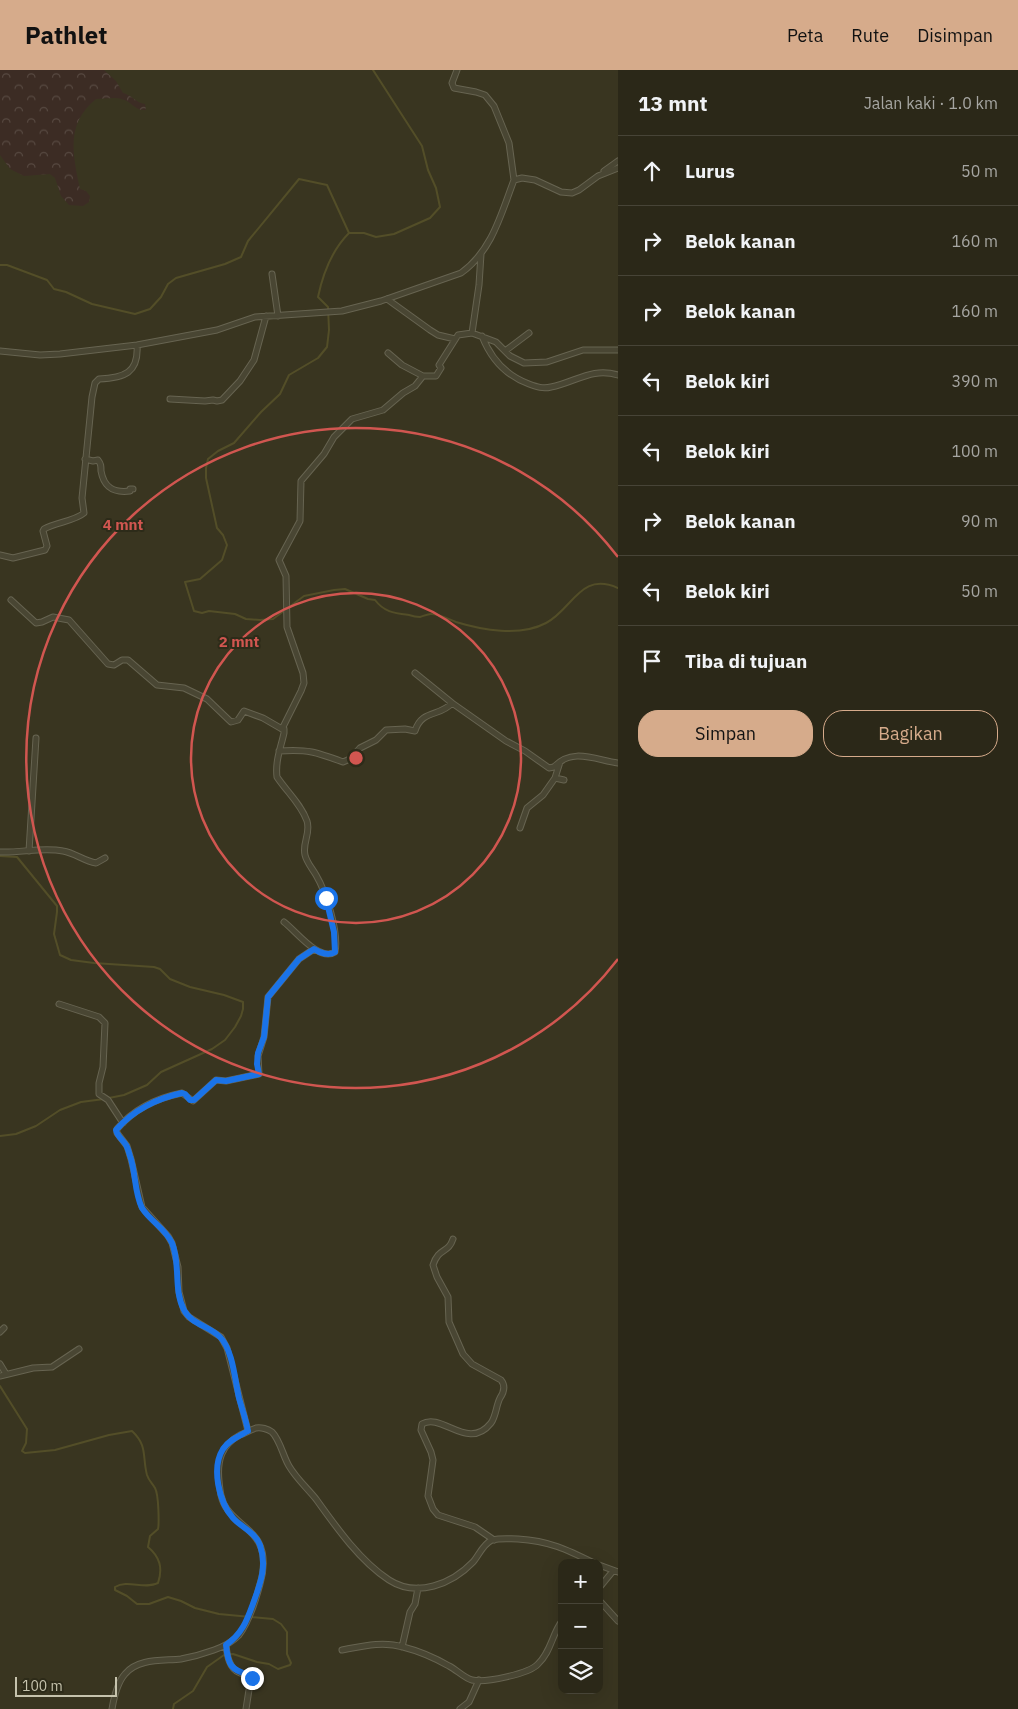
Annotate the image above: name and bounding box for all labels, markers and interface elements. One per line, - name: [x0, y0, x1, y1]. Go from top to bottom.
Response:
- text: Pathlet: [25, 19, 107, 51]
- text: Peta: [787, 24, 823, 47]
- text: Rute: [851, 24, 889, 47]
- text: Disimpan: [917, 24, 993, 47]
- text: 13 mnt: [638, 89, 708, 117]
- text: Jalan kaki · 1.0 km: [864, 93, 998, 113]
- icon: ahead: [638, 157, 666, 185]
- text: Lurus: [685, 159, 735, 183]
- text: 50 m: [961, 161, 998, 181]
- icon: right: [638, 227, 666, 255]
- text: Belok kanan: [685, 229, 796, 253]
- text: 160 m: [951, 231, 998, 251]
- icon: right: [638, 297, 666, 325]
- text: Belok kanan: [685, 299, 796, 323]
- text: 160 m: [951, 301, 998, 321]
- icon: left: [638, 367, 666, 395]
- text: Belok kiri: [685, 369, 770, 393]
- text: 390 m: [951, 371, 998, 391]
- icon: left: [638, 437, 666, 465]
- text: Belok kiri: [685, 439, 770, 463]
- text: 100 m: [951, 441, 998, 461]
- icon: right: [638, 507, 666, 535]
- text: Belok kanan: [685, 509, 796, 533]
- text: 90 m: [961, 511, 998, 531]
- text: 4 mnt: [103, 515, 144, 534]
- icon: left: [638, 577, 666, 605]
- text: Belok kiri: [685, 579, 770, 603]
- text: 50 m: [961, 581, 998, 601]
- text: 2 mnt: [219, 632, 260, 651]
- icon: arrive: [638, 647, 666, 675]
- text: Tiba di tujuan: [685, 649, 807, 673]
- button: Simpan: [638, 710, 813, 757]
- button: Bagikan: [823, 710, 998, 757]
- centre of rings: [347, 749, 365, 767]
- route start: [315, 887, 338, 910]
- map controls: [558, 1559, 603, 1694]
- button: +: [558, 1559, 603, 1604]
- button: −: [558, 1604, 603, 1649]
- button: layers: [558, 1649, 603, 1694]
- route end: [241, 1667, 264, 1690]
- scale bar: [15, 1674, 118, 1697]
- text: 100 m: [22, 1677, 63, 1695]

